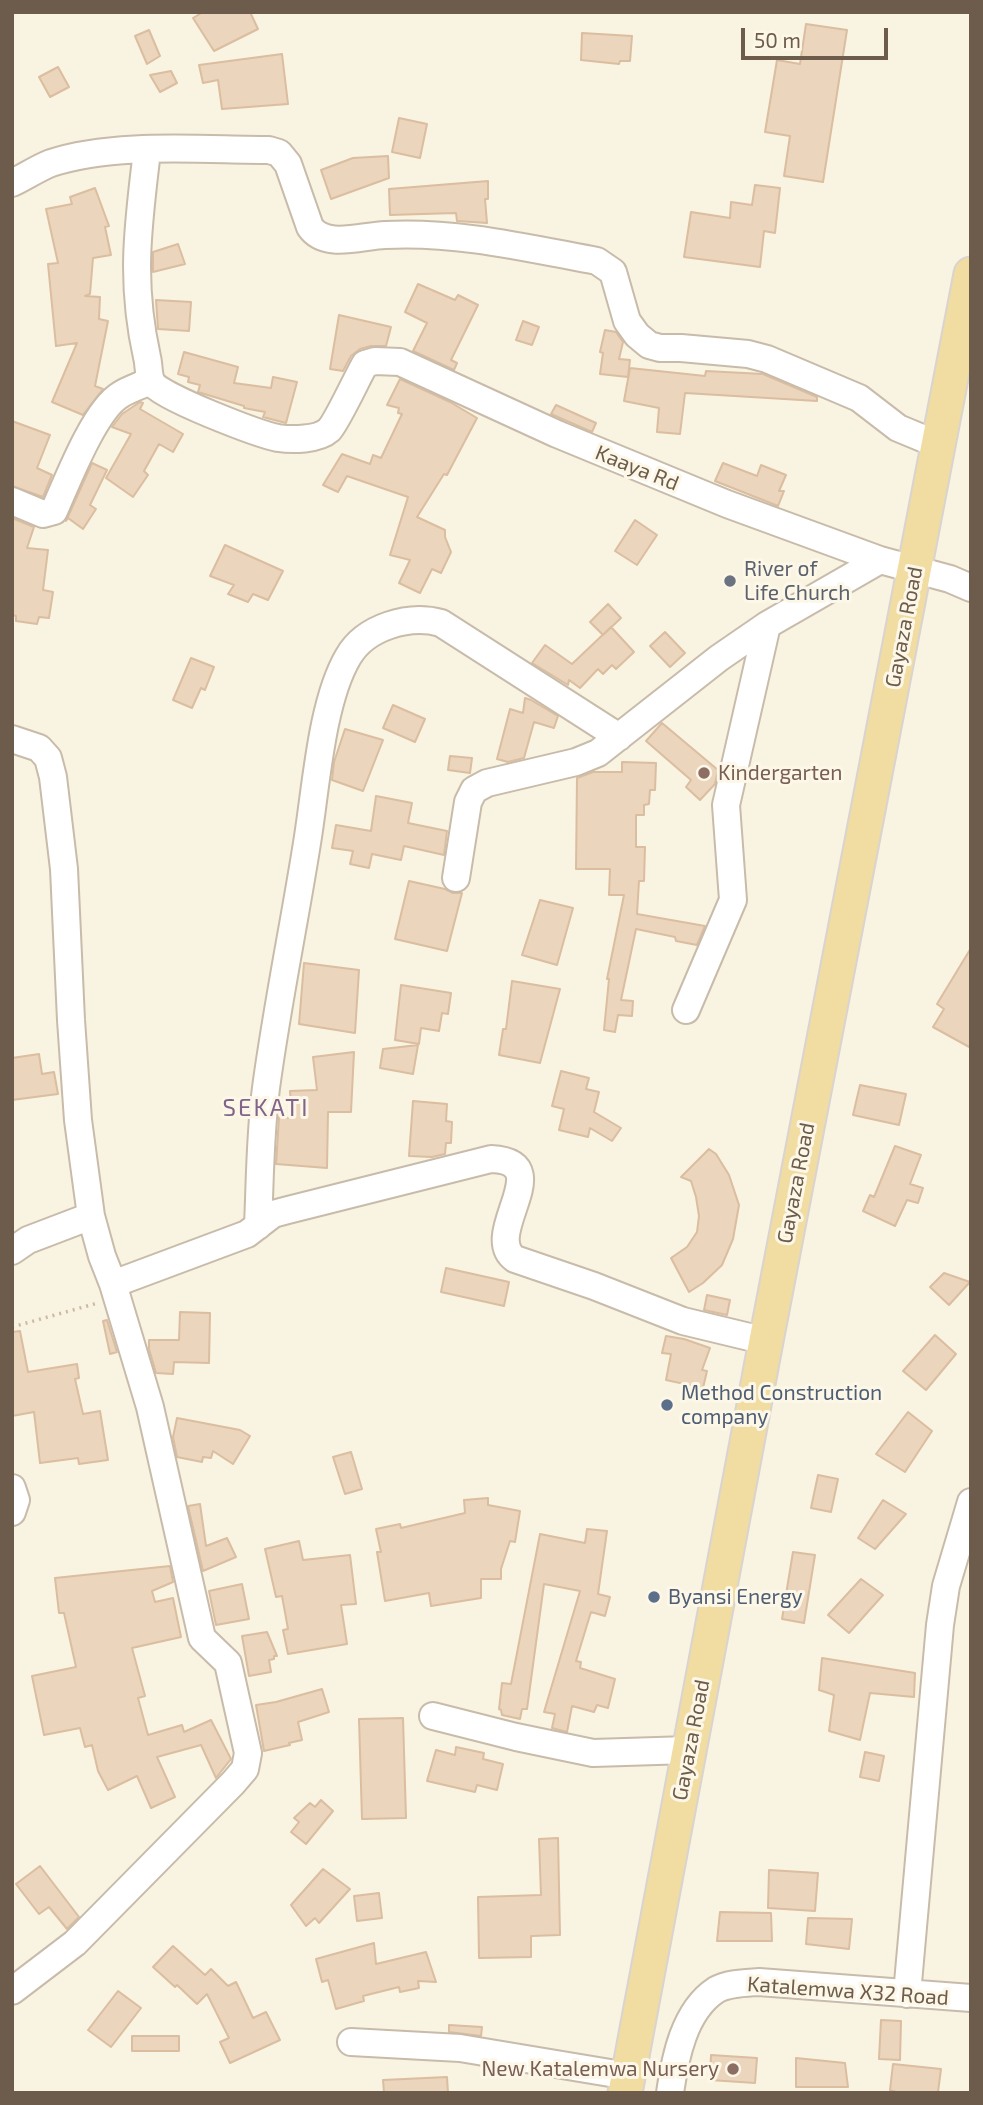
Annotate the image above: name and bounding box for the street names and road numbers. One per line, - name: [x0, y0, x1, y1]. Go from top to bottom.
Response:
- street label: Kaaya Rd: [592, 440, 682, 496]
- street label: Gayaza Road: [880, 564, 928, 690]
- street label: Gayaza Road: [772, 1120, 820, 1246]
- street label: Gayaza Road: [667, 1677, 715, 1803]
- street label: Katalemwa X32 Road: [746, 1971, 950, 2011]

